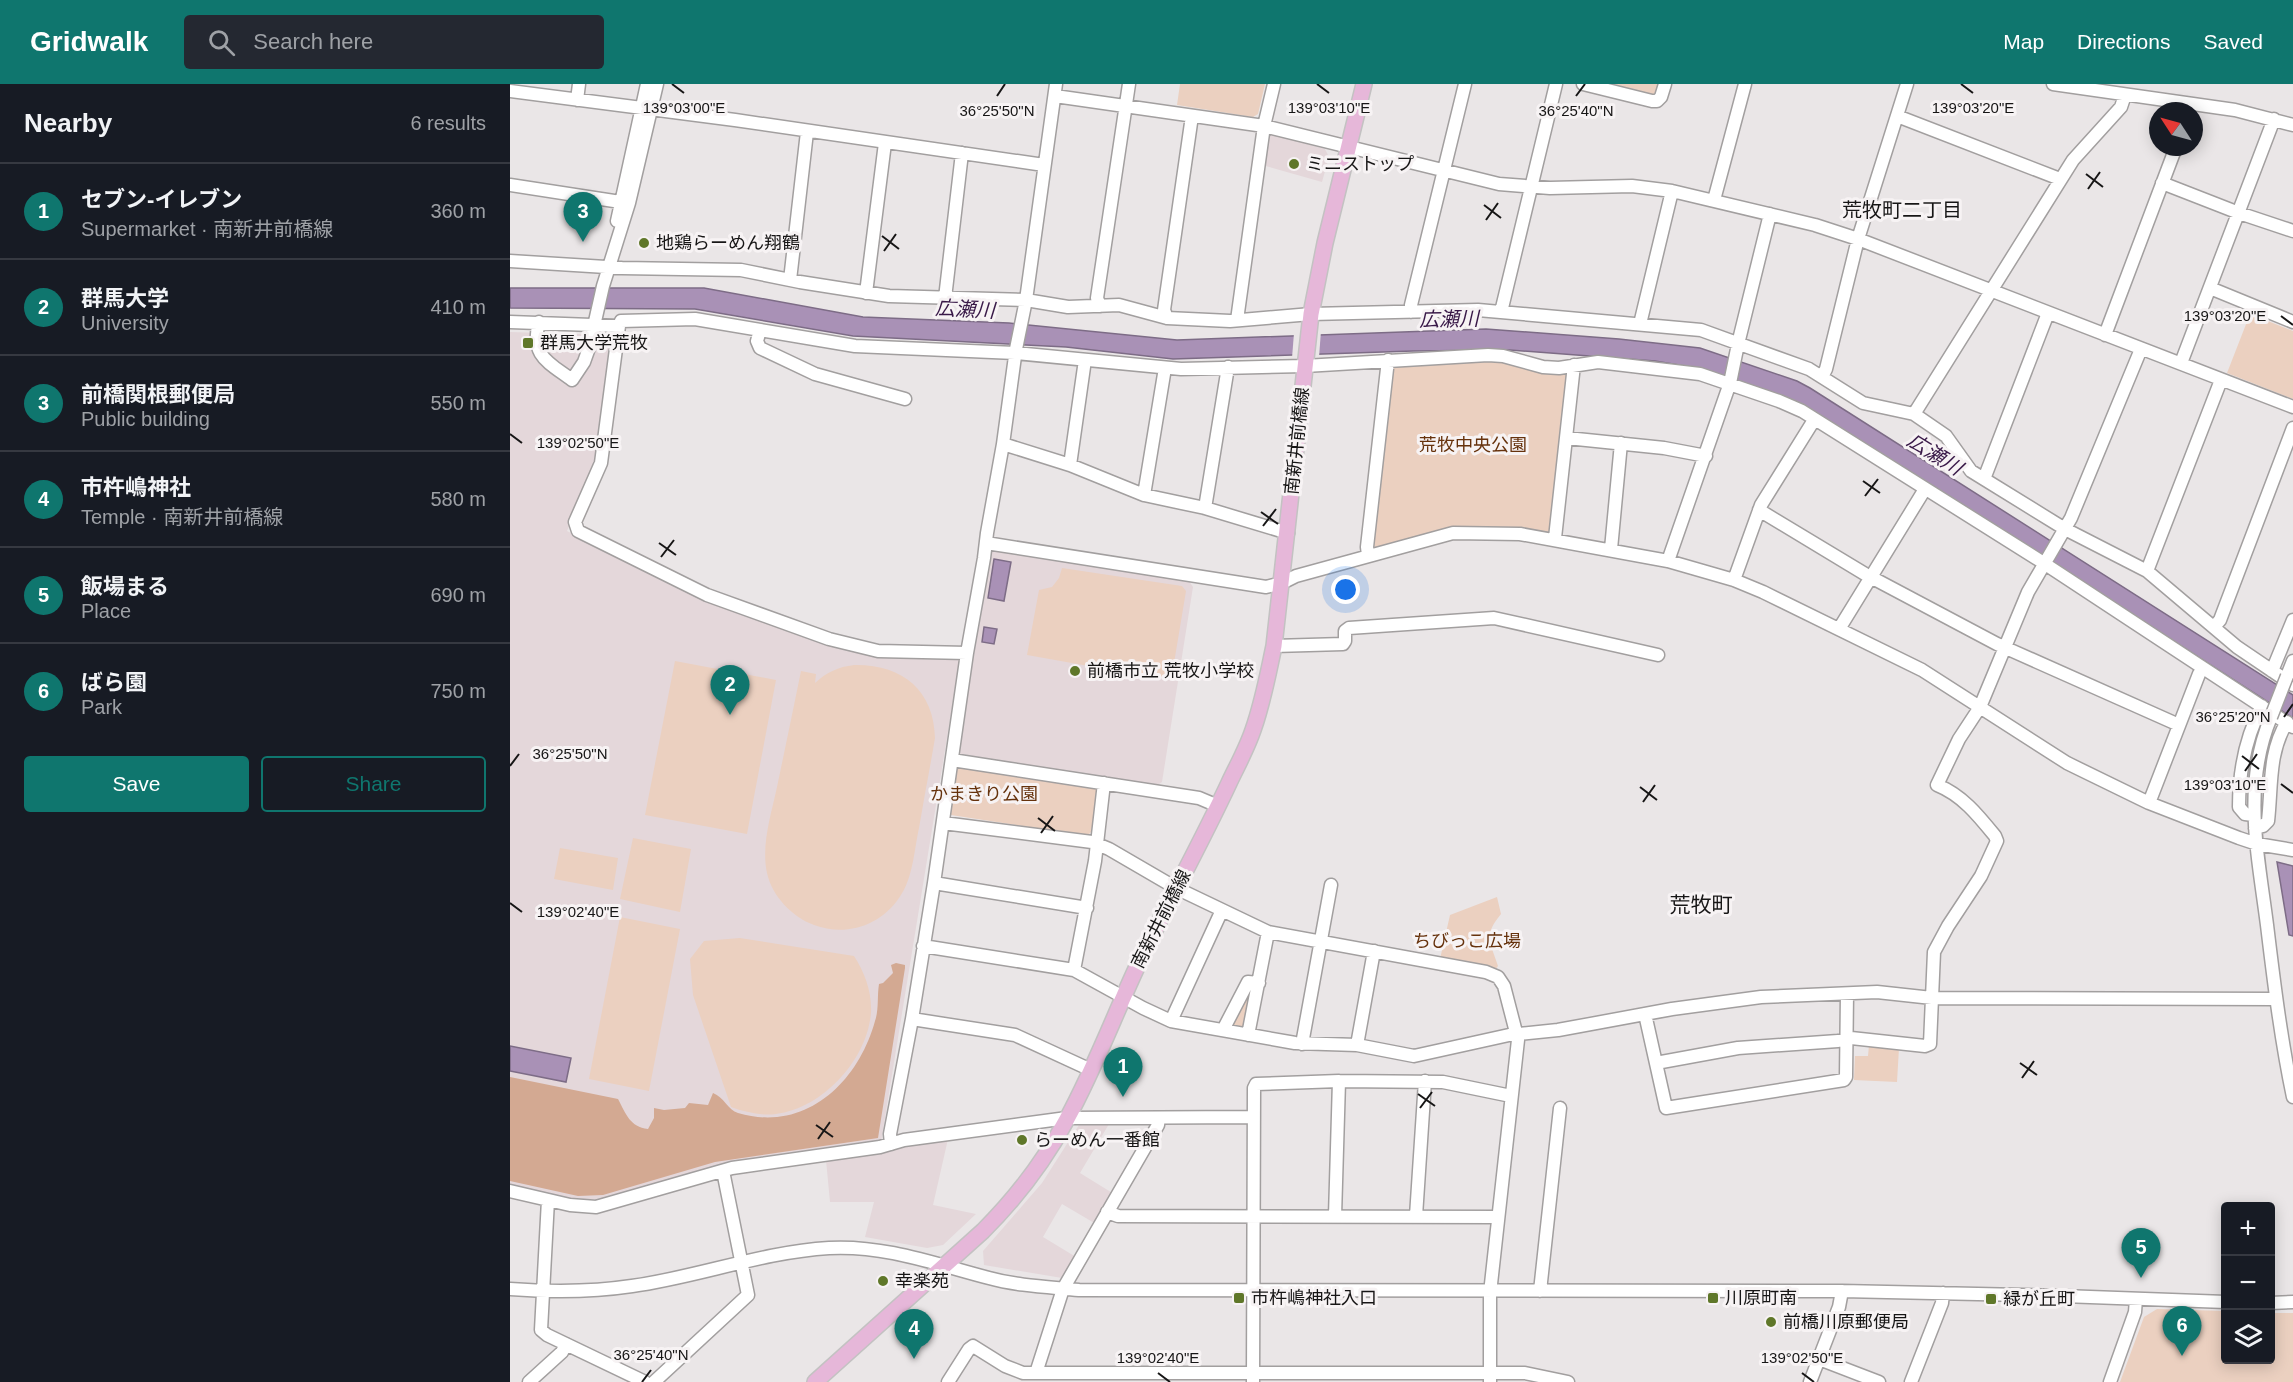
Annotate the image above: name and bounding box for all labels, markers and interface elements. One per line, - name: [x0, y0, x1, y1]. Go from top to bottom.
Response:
- search box: [184, 15, 604, 69]
- text: Gridwalk: [30, 26, 148, 57]
- icon: search: [205, 26, 238, 59]
- text: Search here: [253, 29, 373, 54]
- text: Map: [2003, 30, 2044, 53]
- text: Directions: [2077, 30, 2170, 53]
- text: Saved: [2203, 30, 2263, 53]
- text: 139°03'00"E: [643, 99, 725, 116]
- text: 139°03'10"E: [1288, 99, 1370, 116]
- text: 139°03'20"E: [1932, 99, 2014, 116]
- text: 36°25'50"N: [959, 102, 1035, 119]
- text: 36°25'40"N: [1538, 102, 1614, 119]
- north arrow: [2149, 102, 2203, 156]
- text: Nearby: [24, 108, 112, 138]
- text: 6 results: [410, 112, 486, 134]
- place label: ミニストップ: [1306, 154, 1414, 174]
- marker: ミニストップ: [1287, 157, 1301, 171]
- text: セブン-イレブン: [81, 187, 242, 212]
- pin: 3: [564, 192, 602, 242]
- district label: 荒牧町二丁目: [1842, 199, 1962, 221]
- text: 1: [38, 200, 49, 222]
- text: 360 m: [430, 200, 486, 222]
- text: Supermarket · 南新井前橋線: [81, 218, 333, 240]
- place label: 地鶏らーめん翔鶴: [656, 233, 800, 253]
- marker: 地鶏らーめん翔鶴: [637, 236, 651, 250]
- text: 群馬大学: [81, 286, 169, 311]
- text: 2: [38, 296, 49, 318]
- text: 410 m: [430, 296, 486, 318]
- water label: 広瀬川: [934, 296, 998, 322]
- water label: 広瀬川: [1419, 307, 1481, 331]
- text: 139°03'20"E: [2184, 307, 2266, 324]
- text: University: [81, 312, 169, 334]
- place label: 群馬大学荒牧: [540, 333, 648, 353]
- marker: 群馬大学荒牧: [521, 336, 535, 350]
- text: 前橋関根郵便局: [81, 382, 235, 407]
- street label: 南新井前橋線: [1281, 386, 1313, 496]
- text: 3: [38, 392, 49, 414]
- text: 550 m: [430, 392, 486, 414]
- text: Public building: [81, 408, 210, 430]
- water label: 広瀬川: [1904, 429, 1968, 480]
- text: 139°02'50"E: [537, 434, 619, 451]
- park label: 荒牧中央公園: [1419, 435, 1527, 455]
- text: 市杵嶋神社: [81, 475, 191, 500]
- text: 4: [38, 488, 49, 510]
- text: 580 m: [430, 488, 486, 510]
- text: Temple · 南新井前橋線: [81, 506, 283, 528]
- text: 飯場まる: [81, 574, 169, 599]
- your location: [1331, 575, 1360, 604]
- text: 5: [38, 584, 49, 606]
- text: 690 m: [430, 584, 486, 606]
- text: Place: [81, 600, 131, 622]
- place label: 前橋市立 荒牧小学校: [1087, 661, 1254, 681]
- marker: 前橋市立 荒牧小学校: [1068, 664, 1082, 678]
- pin: 2: [710, 666, 750, 715]
- text: ばら園: [81, 670, 147, 695]
- text: 6: [38, 680, 49, 702]
- text: 750 m: [430, 680, 486, 702]
- text: Park: [81, 696, 122, 718]
- text: 36°25'20"N: [2195, 708, 2271, 725]
- text: 36°25'50"N: [532, 745, 608, 762]
- button: Save: [24, 756, 249, 812]
- button: Share: [261, 756, 486, 812]
- text: 139°03'10"E: [2184, 776, 2266, 793]
- park label: かまきり公園: [930, 784, 1038, 804]
- street label: 南新井前橋線: [1128, 866, 1194, 972]
- district label: 荒牧町: [1670, 893, 1733, 916]
- text: 139°02'40"E: [537, 903, 619, 920]
- park label: ちびっこ広場: [1413, 931, 1521, 951]
- pin: 1: [1104, 1048, 1142, 1097]
- place label: らーめん一番館: [1034, 1130, 1160, 1150]
- marker: らーめん一番館: [1015, 1133, 1029, 1147]
- map controls: [2221, 1202, 2275, 1364]
- button: +: [2221, 1202, 2275, 1256]
- pin: 5: [2122, 1228, 2160, 1278]
- button: −: [2221, 1256, 2275, 1310]
- place label: 幸楽苑: [895, 1271, 949, 1291]
- marker: 幸楽苑: [876, 1274, 890, 1288]
- place label: 市杵嶋神社入口: [1251, 1288, 1377, 1308]
- place label: 川原町南: [1725, 1288, 1797, 1308]
- place label: 緑が丘町: [2003, 1289, 2075, 1309]
- marker: 市杵嶋神社入口: [1232, 1291, 1246, 1305]
- marker: 川原町南: [1706, 1291, 1720, 1305]
- marker: 緑が丘町: [1984, 1292, 1998, 1306]
- pin: 6: [2162, 1306, 2202, 1356]
- pin: 4: [894, 1310, 934, 1359]
- button: layers: [2221, 1310, 2275, 1364]
- place label: 前橋川原郵便局: [1783, 1312, 1909, 1332]
- marker: 前橋川原郵便局: [1764, 1315, 1778, 1329]
- text: 36°25'40"N: [613, 1346, 689, 1363]
- text: 139°02'40"E: [1117, 1349, 1199, 1366]
- text: 139°02'50"E: [1761, 1349, 1843, 1366]

